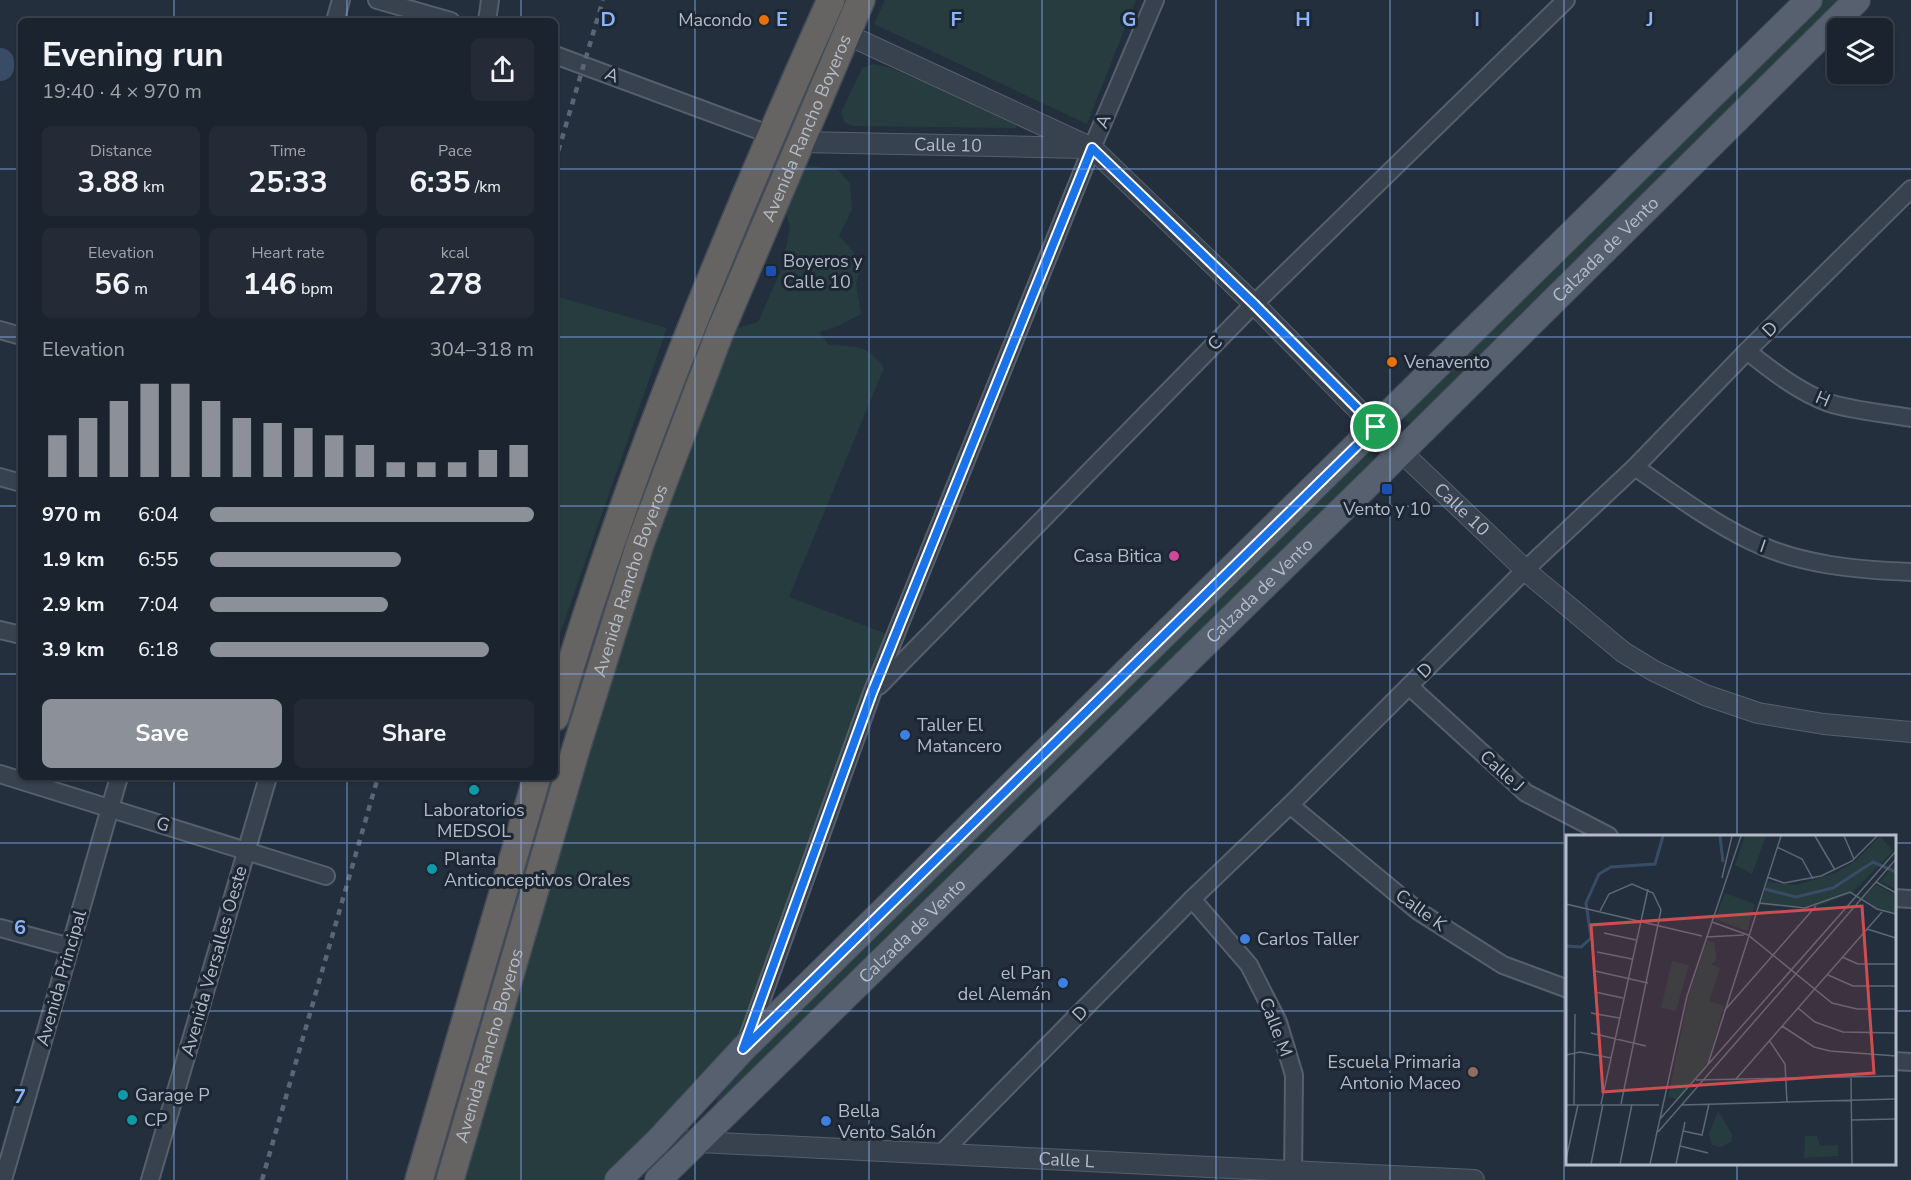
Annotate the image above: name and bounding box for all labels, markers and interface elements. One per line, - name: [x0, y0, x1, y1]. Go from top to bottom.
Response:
- text: D: [600, 6, 616, 33]
- text: E: [776, 6, 788, 33]
- text: F: [950, 6, 962, 33]
- text: G: [1122, 6, 1136, 33]
- text: H: [1295, 6, 1311, 33]
- text: I: [1474, 6, 1480, 33]
- text: J: [1645, 6, 1654, 33]
- place label: Macondo: [678, 8, 752, 32]
- marker: Macondo: [757, 13, 771, 27]
- map controls: [1827, 18, 1893, 84]
- button: layers: [1827, 18, 1893, 84]
- street label: Avenida Rancho Boyeros: [756, 31, 857, 225]
- text: Evening run: [42, 33, 224, 78]
- button: share: [471, 38, 534, 101]
- street label: A: [602, 61, 622, 89]
- text: 19:40 · 4 × 970 m: [42, 78, 202, 105]
- street label: A: [1089, 110, 1117, 132]
- street label: Calle 10: [914, 132, 982, 158]
- text: Distance: [90, 140, 152, 162]
- text: Time: [270, 140, 306, 162]
- text: Pace: [438, 140, 472, 162]
- text: 3.88: [77, 162, 139, 203]
- text: 25:33: [248, 162, 328, 203]
- text: 6:35: [409, 162, 471, 203]
- text: km: [139, 176, 165, 198]
- text: /km: [471, 176, 501, 198]
- street label: Calzada de Vento: [1547, 191, 1664, 308]
- text: Elevation: [88, 242, 154, 264]
- text: Heart rate: [251, 242, 325, 264]
- text: kcal: [441, 242, 469, 264]
- place label: Boyeros y Calle 10: [783, 249, 863, 294]
- text: 56: [94, 264, 130, 305]
- text: 146: [243, 264, 297, 305]
- text: 278: [428, 264, 482, 305]
- marker: Boyeros y Calle 10: [764, 264, 778, 278]
- text: m: [130, 278, 148, 300]
- text: bpm: [297, 278, 333, 300]
- street label: D: [1757, 316, 1783, 342]
- street label: C: [1202, 330, 1228, 356]
- text: Elevation: [42, 336, 125, 363]
- text: 304–318 m: [430, 336, 534, 363]
- place label: Venavento: [1403, 350, 1490, 374]
- marker: Venavento: [1385, 355, 1399, 369]
- street label: H: [1812, 385, 1834, 413]
- pin: [1350, 401, 1401, 452]
- icon: arrive: [1359, 410, 1392, 443]
- street label: Calle 10: [1429, 477, 1495, 541]
- street label: Avenida Rancho Boyeros: [587, 481, 673, 680]
- marker: Vento y 10: [1380, 482, 1394, 496]
- place label: Vento y 10: [1342, 497, 1431, 521]
- text: 970 m: [42, 501, 101, 528]
- text: 6:04: [138, 501, 179, 528]
- street label: Calzada de Vento: [1201, 533, 1318, 649]
- street label: I: [1757, 534, 1769, 558]
- place label: Casa Bitica: [1073, 544, 1162, 568]
- text: 1.9 km: [42, 546, 105, 573]
- text: 6:55: [138, 546, 179, 573]
- marker: Casa Bitica: [1167, 549, 1181, 563]
- text: 2.9 km: [42, 591, 105, 618]
- text: 7:04: [138, 591, 179, 618]
- text: 3.9 km: [42, 636, 105, 663]
- text: 6:18: [138, 636, 179, 663]
- street label: D: [1412, 657, 1438, 683]
- button: Save: [42, 699, 282, 768]
- button: Share: [294, 699, 534, 768]
- place label: Taller El Matancero: [917, 713, 1002, 758]
- marker: Taller El Matancero: [898, 728, 912, 742]
- street label: Calle J: [1475, 745, 1529, 797]
- marker: Laboratorios MEDSOL: [467, 783, 481, 797]
- place label: Laboratorios MEDSOL: [423, 798, 525, 843]
- street label: G: [153, 811, 173, 837]
- inset map: [1566, 835, 1896, 1165]
- place label: Planta Anticonceptivos Orales: [444, 847, 630, 892]
- marker: Planta Anticonceptivos Orales: [425, 862, 439, 876]
- street label: Avenida Versalles Oeste: [175, 863, 253, 1059]
- street label: Calzada de Vento: [853, 873, 971, 989]
- street label: Calle K: [1391, 883, 1452, 937]
- street label: Avenida Principal: [30, 907, 92, 1049]
- text: 6: [14, 914, 26, 941]
- place label: Carlos Taller: [1257, 927, 1359, 951]
- marker: Carlos Taller: [1238, 932, 1252, 946]
- street label: Avenida Rancho Boyeros: [450, 946, 529, 1146]
- place label: el Pan del Alemán: [958, 961, 1051, 1006]
- marker: el Pan del Alemán: [1056, 976, 1070, 990]
- street label: Calle M: [1254, 994, 1298, 1060]
- street label: D: [1067, 1000, 1093, 1026]
- place label: Escuela Primaria Antonio Maceo: [1328, 1050, 1461, 1095]
- marker: Escuela Primaria Antonio Maceo: [1466, 1065, 1480, 1079]
- text: 7: [14, 1083, 26, 1110]
- place label: Garage P: [135, 1083, 210, 1107]
- marker: Garage P: [116, 1088, 130, 1102]
- place label: Bella Vento Salón: [837, 1099, 936, 1144]
- place label: CP: [144, 1108, 168, 1132]
- marker: CP: [125, 1113, 139, 1127]
- marker: Bella Vento Salón: [819, 1114, 833, 1128]
- street label: Calle L: [1038, 1147, 1095, 1173]

